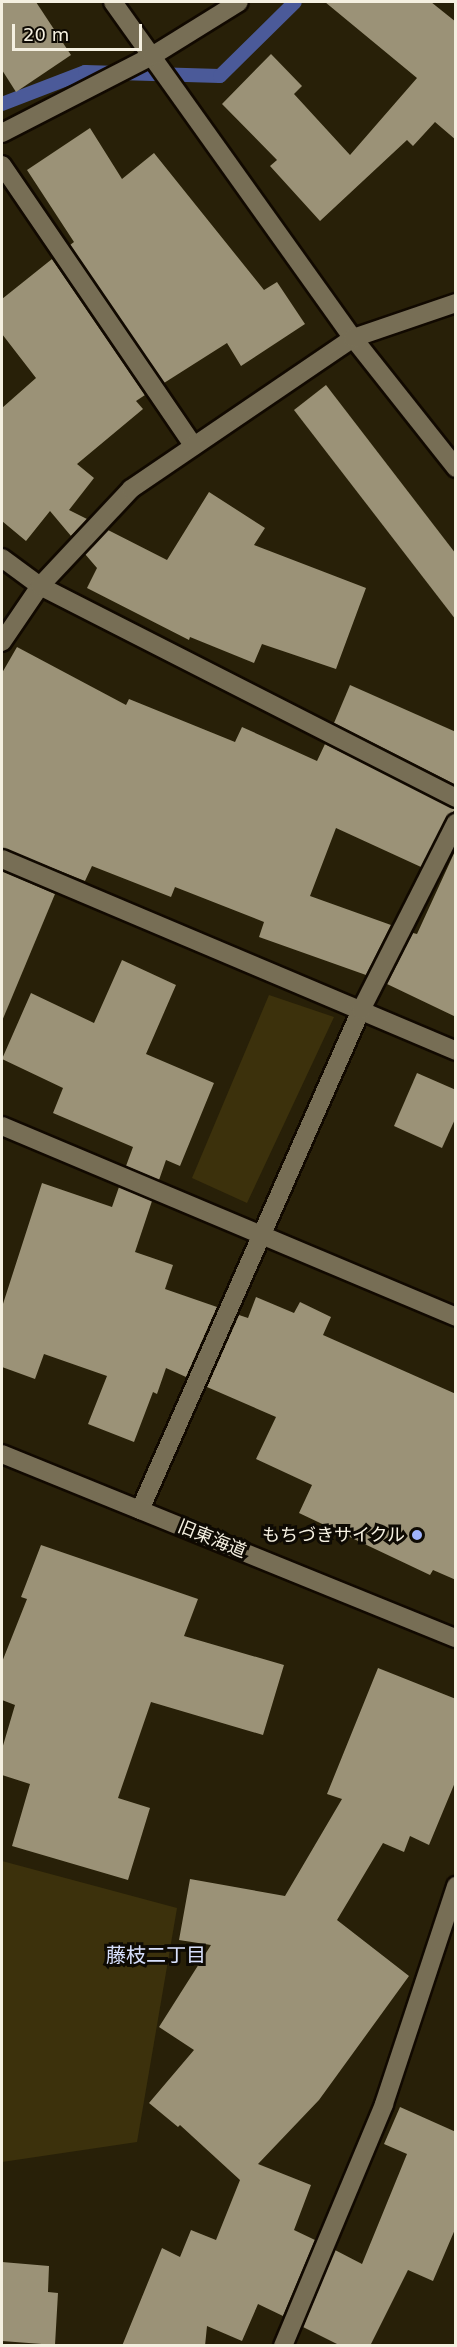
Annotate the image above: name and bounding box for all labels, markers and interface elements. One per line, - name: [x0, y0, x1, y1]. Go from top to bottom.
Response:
- scale bar: [15, 12, 146, 50]
- text: 20 m: [23, 24, 69, 45]
- street label: 旧東海道: [175, 1516, 249, 1562]
- place label: もちづきサイクル: [261, 1524, 405, 1546]
- marker: もちづきサイクル: [410, 1528, 424, 1542]
- district label: 藤枝二丁目: [106, 1943, 206, 1967]

